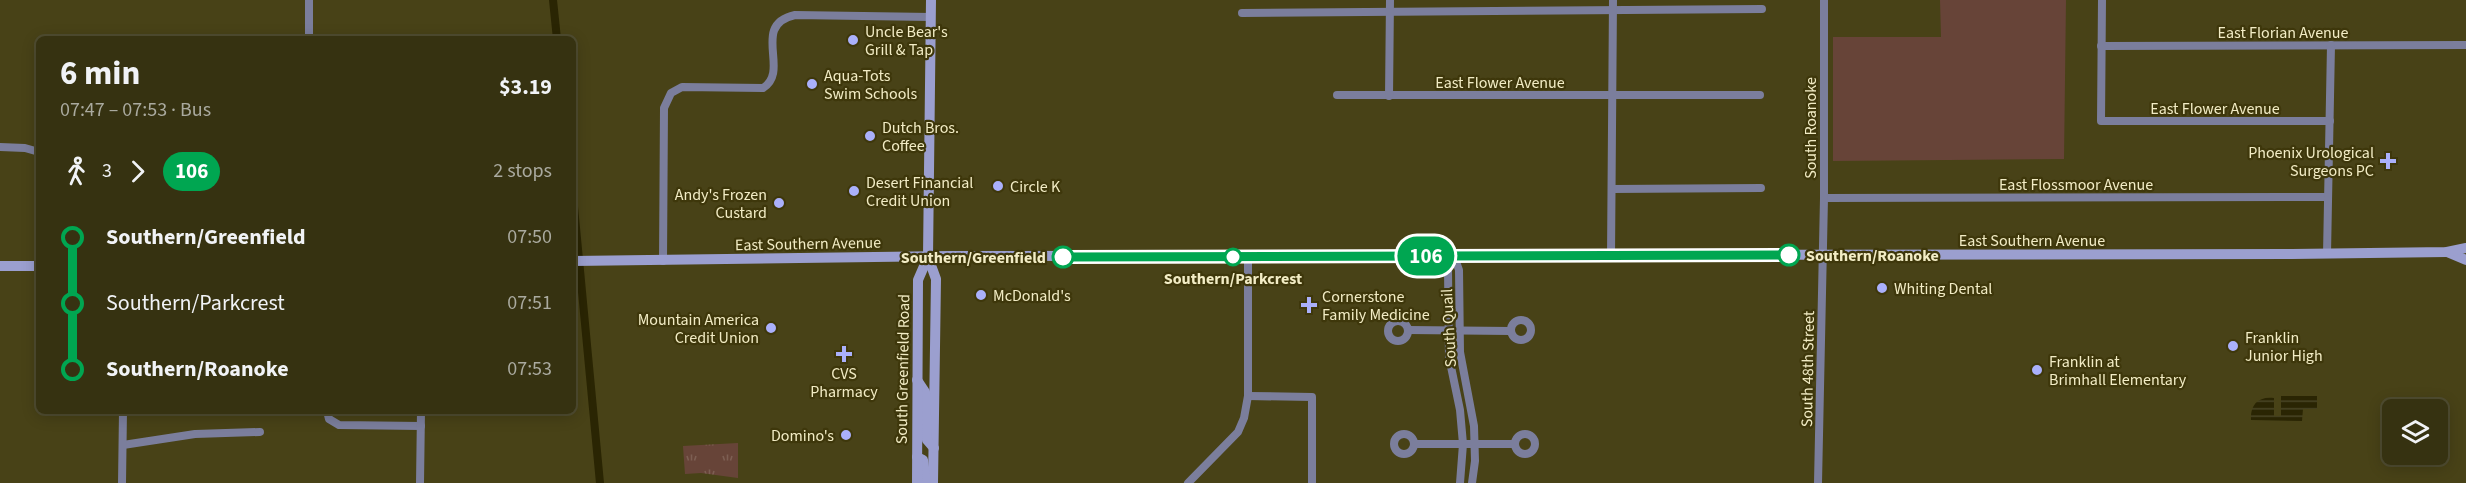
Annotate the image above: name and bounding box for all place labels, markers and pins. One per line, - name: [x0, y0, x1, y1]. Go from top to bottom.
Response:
- place label: Uncle Bear's Grill & Tap: [865, 21, 948, 61]
- marker: Uncle Bear's Grill & Tap: [846, 33, 860, 47]
- place label: Aqua-Tots Swim Schools: [824, 65, 917, 105]
- marker: Aqua-Tots Swim Schools: [805, 77, 819, 91]
- place label: Dutch Bros. Coffee: [882, 117, 959, 157]
- marker: Dutch Bros. Coffee: [863, 129, 877, 143]
- place label: Phoenix Urological Surgeons PC: [2248, 142, 2374, 182]
- marker: Phoenix Urological Surgeons PC: [2379, 152, 2397, 170]
- place label: Desert Financial Credit Union: [866, 172, 973, 212]
- place label: Circle K: [1010, 176, 1061, 198]
- marker: Circle K: [991, 179, 1005, 193]
- place label: Andy's Frozen Custard: [675, 184, 767, 224]
- marker: Desert Financial Credit Union: [847, 184, 861, 198]
- marker: Andy's Frozen Custard: [772, 196, 786, 210]
- marker: Southern/Roanoke: [1778, 244, 1800, 266]
- place label: Southern/Roanoke: [1806, 245, 1939, 267]
- marker: Southern/Greenfield: [1052, 246, 1074, 268]
- place label: Southern/Greenfield: [901, 247, 1046, 269]
- marker: Southern/Parkcrest: [1224, 248, 1242, 266]
- place label: Southern/Parkcrest: [1164, 268, 1302, 290]
- place label: Whiting Dental: [1894, 278, 1992, 300]
- marker: Whiting Dental: [1875, 281, 1889, 295]
- place label: McDonald's: [993, 285, 1071, 307]
- place label: Cornerstone Family Medicine: [1322, 286, 1430, 326]
- marker: McDonald's: [974, 288, 988, 302]
- marker: Cornerstone Family Medicine: [1300, 296, 1318, 314]
- place label: Mountain America Credit Union: [638, 309, 759, 349]
- marker: Mountain America Credit Union: [764, 321, 778, 335]
- place label: Franklin Junior High: [2245, 327, 2323, 367]
- marker: Franklin Junior High: [2226, 339, 2240, 353]
- marker: CVS Pharmacy: [837, 347, 851, 361]
- place label: Franklin at Brimhall Elementary: [2049, 351, 2187, 391]
- place label: CVS Pharmacy: [810, 363, 878, 403]
- marker: Franklin at Brimhall Elementary: [2030, 363, 2044, 377]
- place label: Domino's: [771, 425, 834, 447]
- marker: Domino's: [839, 428, 853, 442]

